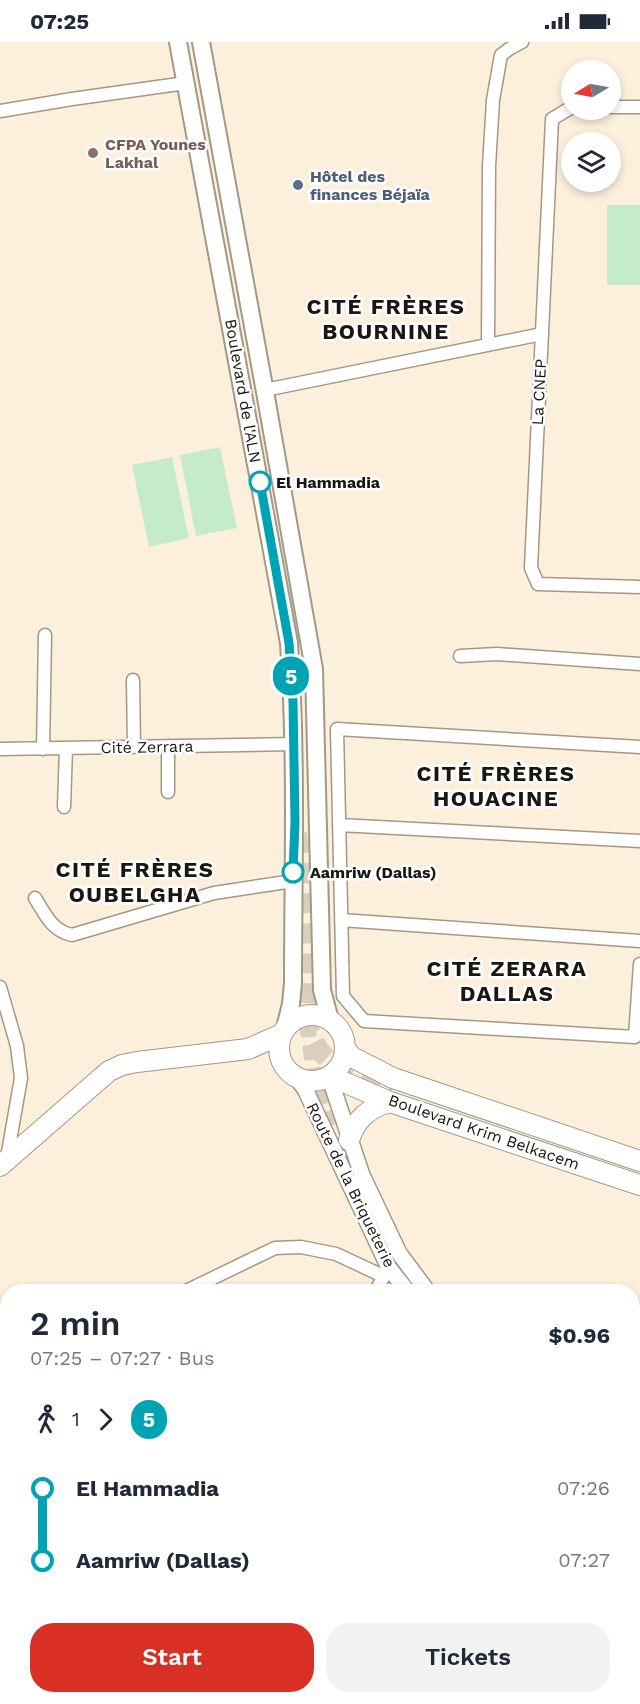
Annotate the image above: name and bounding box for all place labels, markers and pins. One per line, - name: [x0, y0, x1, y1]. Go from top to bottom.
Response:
- place label: CFPA Younes Lakhal: [105, 135, 206, 172]
- marker: CFPA Younes Lakhal: [86, 146, 100, 160]
- place label: Hôtel des finances Béjaïa: [310, 167, 431, 204]
- marker: Hôtel des finances Béjaïa: [291, 178, 305, 192]
- marker: El Hammadia: [249, 471, 271, 493]
- place label: El Hammadia: [276, 473, 381, 492]
- marker: Aamriw (Dallas): [282, 861, 304, 883]
- place label: Aamriw (Dallas): [310, 863, 437, 882]

